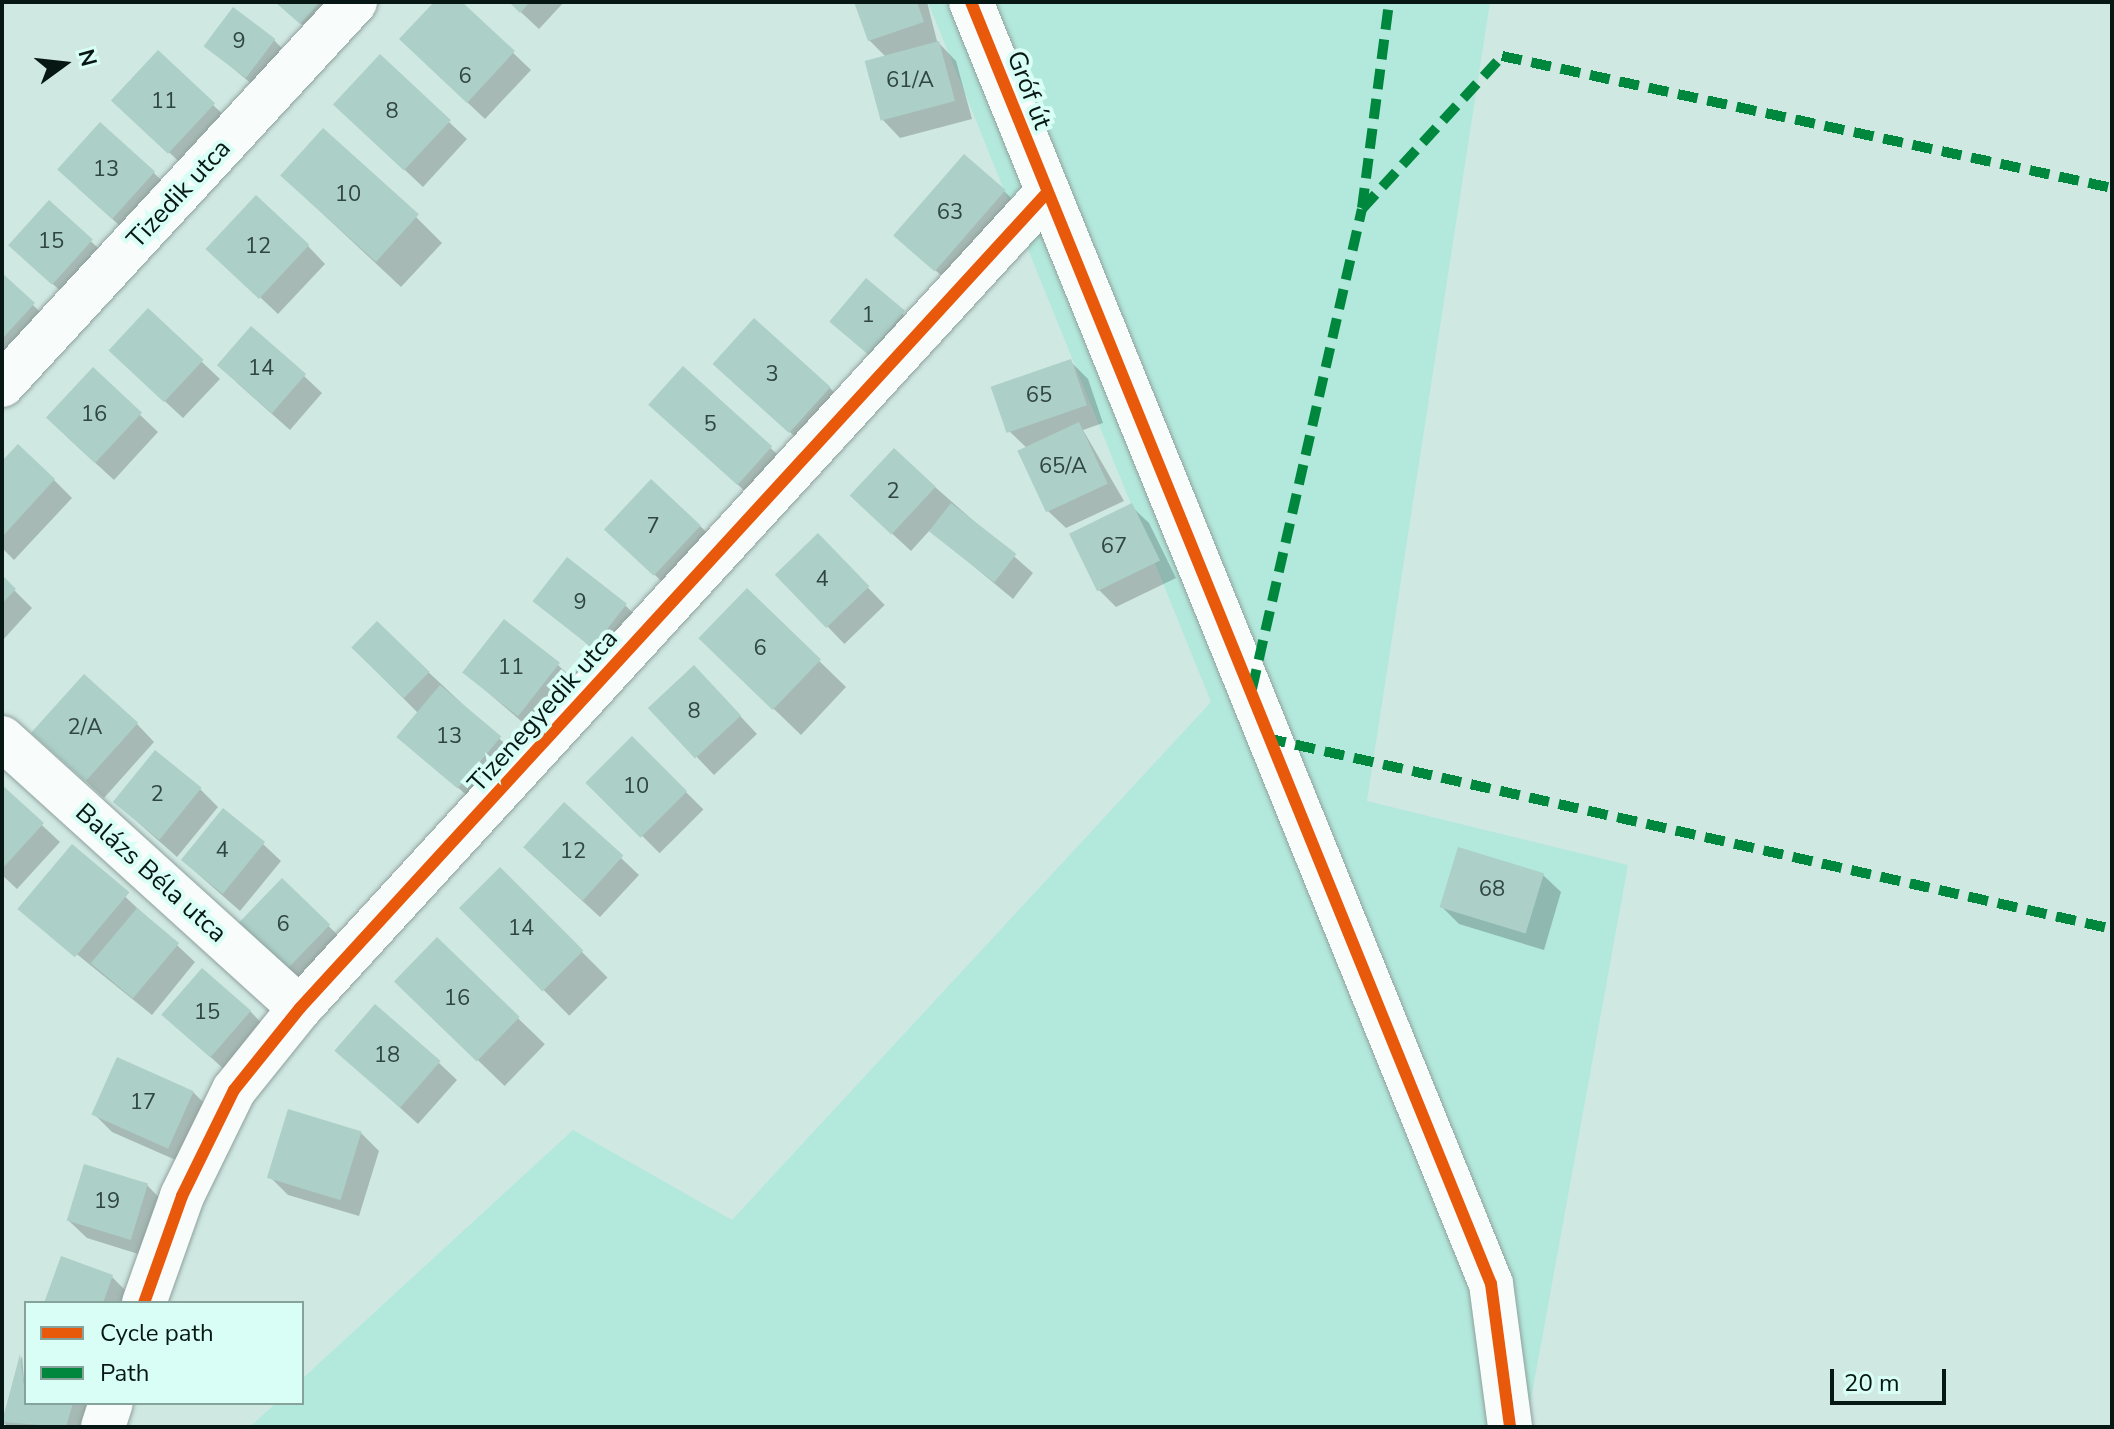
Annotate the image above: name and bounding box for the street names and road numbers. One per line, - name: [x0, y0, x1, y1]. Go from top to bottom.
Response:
- street label: Gróf út: [1000, 46, 1058, 134]
- street label: Tizedik utca: [121, 133, 237, 255]
- street label: Tizenegyedik utca: [462, 623, 624, 799]
- street label: Balázs Béla utca: [69, 797, 233, 949]

